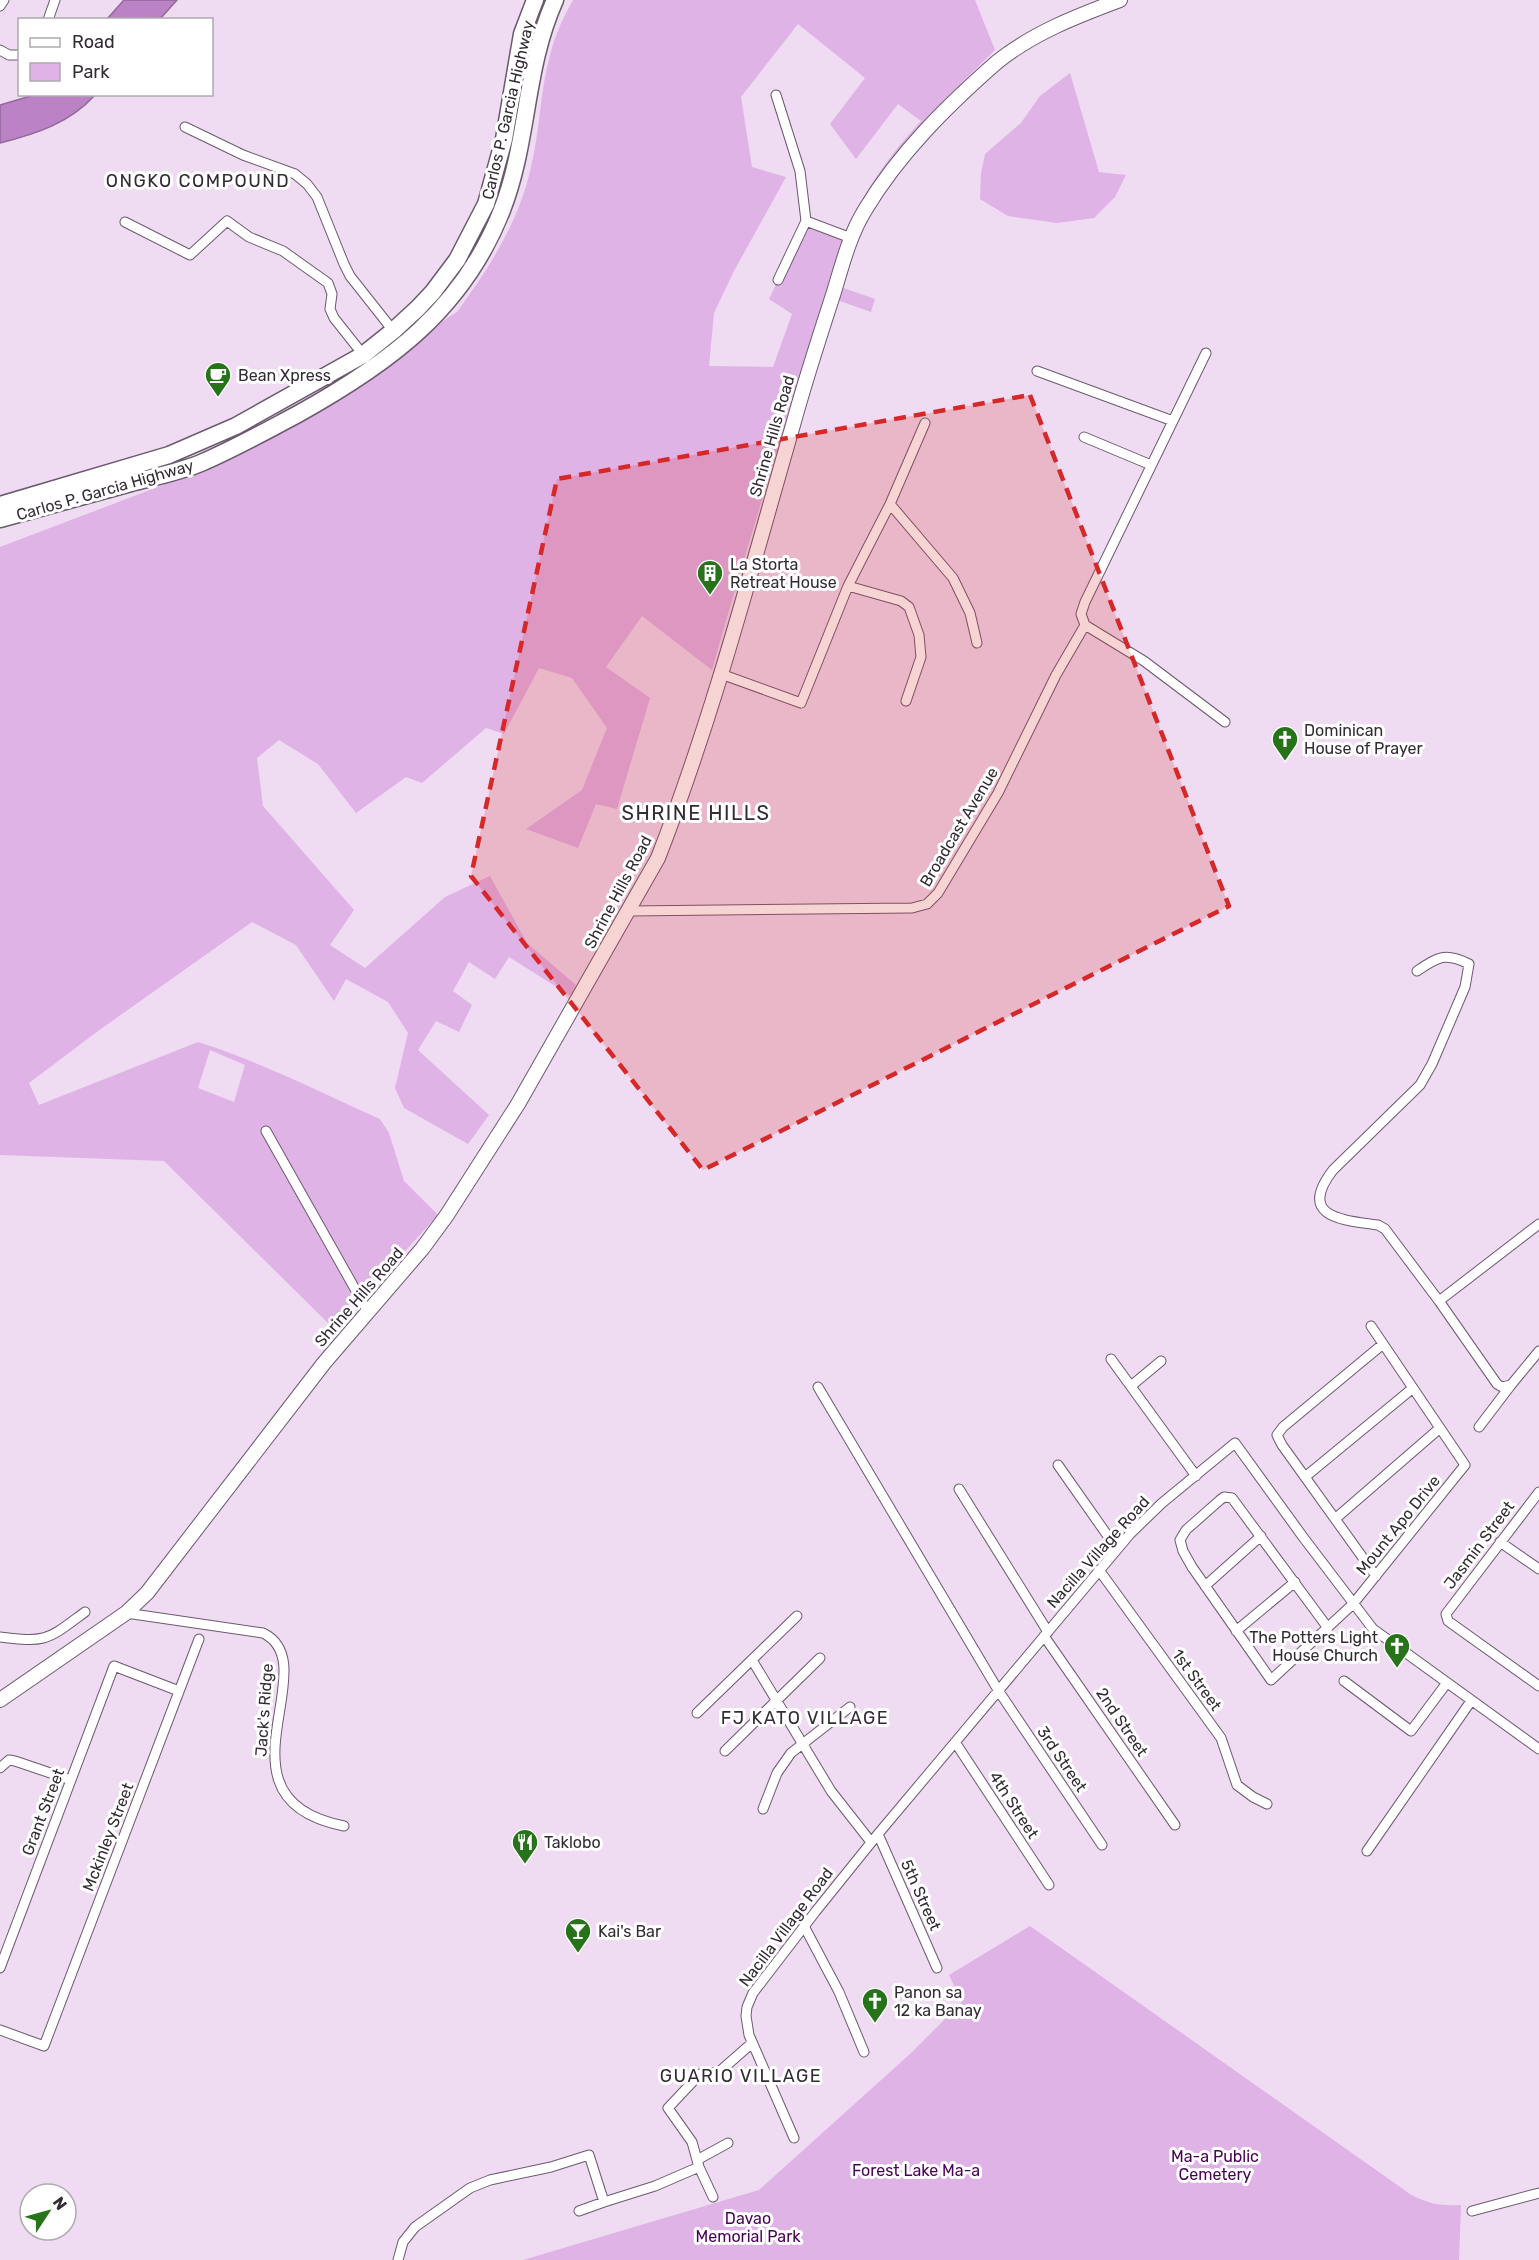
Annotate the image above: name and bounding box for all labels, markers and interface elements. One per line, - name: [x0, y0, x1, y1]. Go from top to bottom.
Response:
- legend: [18, 18, 213, 96]
- street label: Carlos P. Garcia Highway: [478, 18, 538, 202]
- text: Road: [72, 31, 115, 53]
- text: Park: [72, 61, 110, 83]
- district label: ONGKO COMPOUND: [106, 170, 290, 192]
- cafe icon: Bean Xpress: [203, 360, 233, 398]
- place label: Bean Xpress: [238, 366, 331, 385]
- street label: Shrine Hills Road: [746, 373, 798, 499]
- street label: Carlos P. Garcia Highway: [14, 456, 196, 524]
- place label: La Storta Retreat House: [730, 555, 837, 592]
- building icon: La Storta Retreat House: [695, 558, 725, 596]
- place label: Dominican House of Prayer: [1304, 721, 1423, 758]
- church icon: Dominican House of Prayer: [1270, 724, 1300, 762]
- street label: Broadcast Avenue: [916, 764, 1002, 890]
- district label: SHRINE HILLS: [622, 801, 770, 825]
- street label: Shrine Hills Road: [580, 832, 656, 952]
- street label: Shrine Hills Road: [311, 1243, 407, 1351]
- street label: Mount Apo Drive: [1352, 1471, 1444, 1579]
- street label: Nacilla Village Road: [1043, 1492, 1153, 1612]
- street label: Jasmin Street: [1440, 1497, 1518, 1593]
- place label: The Potters Light House Church: [1249, 1628, 1378, 1665]
- church icon: The Potters Light House Church: [1382, 1631, 1412, 1669]
- street label: 1st Street: [1168, 1646, 1226, 1714]
- street label: Jack's Ridge: [251, 1663, 277, 1757]
- street label: 2nd Street: [1092, 1684, 1152, 1760]
- district label: FJ KATO VILLAGE: [721, 1707, 889, 1729]
- street label: 3rd Street: [1033, 1723, 1091, 1795]
- street label: Grant Street: [18, 1766, 68, 1858]
- street label: 4th Street: [985, 1768, 1043, 1842]
- street label: Mckinley Street: [79, 1780, 137, 1894]
- restaurant icon: Taklobo: [510, 1827, 540, 1865]
- place label: Taklobo: [544, 1833, 601, 1852]
- street label: 5th Street: [897, 1857, 945, 1933]
- street label: Nacilla Village Road: [735, 1864, 837, 1990]
- bar icon: Kai's Bar: [563, 1916, 593, 1954]
- place label: Kai's Bar: [598, 1922, 661, 1941]
- place label: Panon sa 12 ka Banay: [894, 1983, 982, 2020]
- church icon: Panon sa 12 ka Banay: [860, 1986, 890, 2024]
- district label: GUARIO VILLAGE: [660, 2065, 822, 2087]
- park label: Ma-a Public Cemetery: [1171, 2147, 1259, 2184]
- park label: Forest Lake Ma-a: [852, 2161, 980, 2180]
- north arrow: [18, 2182, 78, 2242]
- text: N: [49, 2193, 71, 2214]
- park label: Davao Memorial Park: [696, 2209, 801, 2246]

